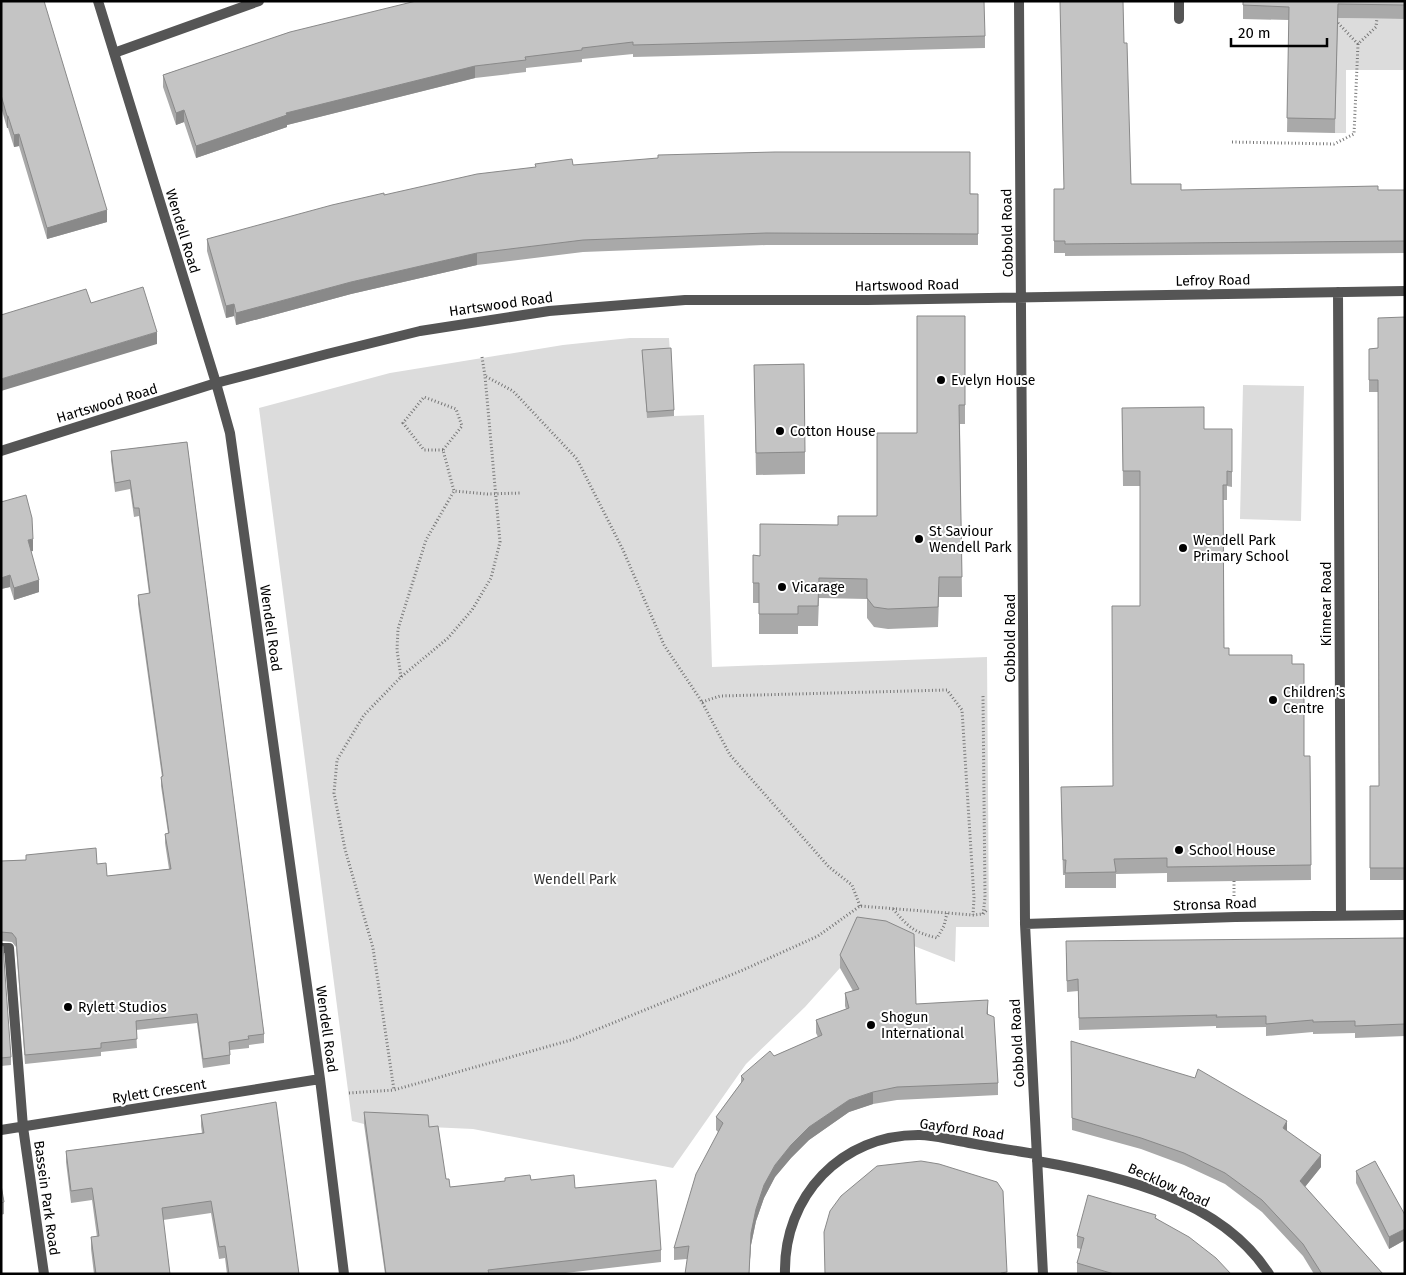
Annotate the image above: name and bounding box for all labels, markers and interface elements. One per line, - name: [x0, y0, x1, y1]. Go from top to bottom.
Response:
- scale bar: [1231, 15, 1327, 47]
- text: 20 m: [1238, 24, 1271, 42]
- street label: Wendell Road: [162, 187, 203, 275]
- street label: Cobbold Road: [998, 188, 1017, 278]
- street label: Lefroy Road: [1175, 271, 1251, 290]
- street label: Hartswood Road: [854, 276, 960, 295]
- street label: Hartswood Road: [448, 289, 554, 320]
- place label: Evelyn House: [951, 372, 1035, 389]
- marker: Evelyn House: [935, 374, 947, 386]
- street label: Hartswood Road: [55, 380, 160, 427]
- place label: Cotton House: [790, 423, 876, 440]
- marker: Cotton House: [774, 425, 786, 437]
- place label: St Saviour Wendell Park: [929, 523, 1013, 556]
- place label: Wendell Park Primary School: [1193, 532, 1289, 565]
- marker: St Saviour Wendell Park: [913, 533, 925, 545]
- marker: Wendell Park Primary School: [1177, 542, 1189, 554]
- street label: Kinnear Road: [1318, 561, 1335, 647]
- place label: Vicarage: [792, 579, 845, 596]
- marker: Vicarage: [776, 581, 788, 593]
- street label: Wendell Road: [256, 584, 285, 673]
- street label: Cobbold Road: [1002, 594, 1019, 682]
- place label: Children's Centre: [1283, 684, 1346, 717]
- marker: Children's Centre: [1267, 694, 1279, 706]
- place label: School House: [1189, 842, 1276, 859]
- marker: School House: [1173, 844, 1185, 856]
- park label: Wendell Park: [534, 871, 617, 888]
- street label: Stronsa Road: [1173, 895, 1257, 914]
- street label: Wendell Road: [312, 985, 341, 1074]
- street label: Cobbold Road: [1007, 998, 1028, 1088]
- place label: Rylett Studios: [78, 999, 167, 1016]
- marker: Rylett Studios: [62, 1001, 74, 1013]
- place label: Shogun International: [881, 1009, 964, 1042]
- marker: Shogun International: [865, 1019, 877, 1031]
- street label: Rylett Crescent: [111, 1076, 208, 1107]
- street label: Gayford Road: [919, 1115, 1005, 1144]
- street label: Bassein Park Road: [30, 1139, 63, 1257]
- street label: Becklow Road: [1125, 1160, 1213, 1211]

